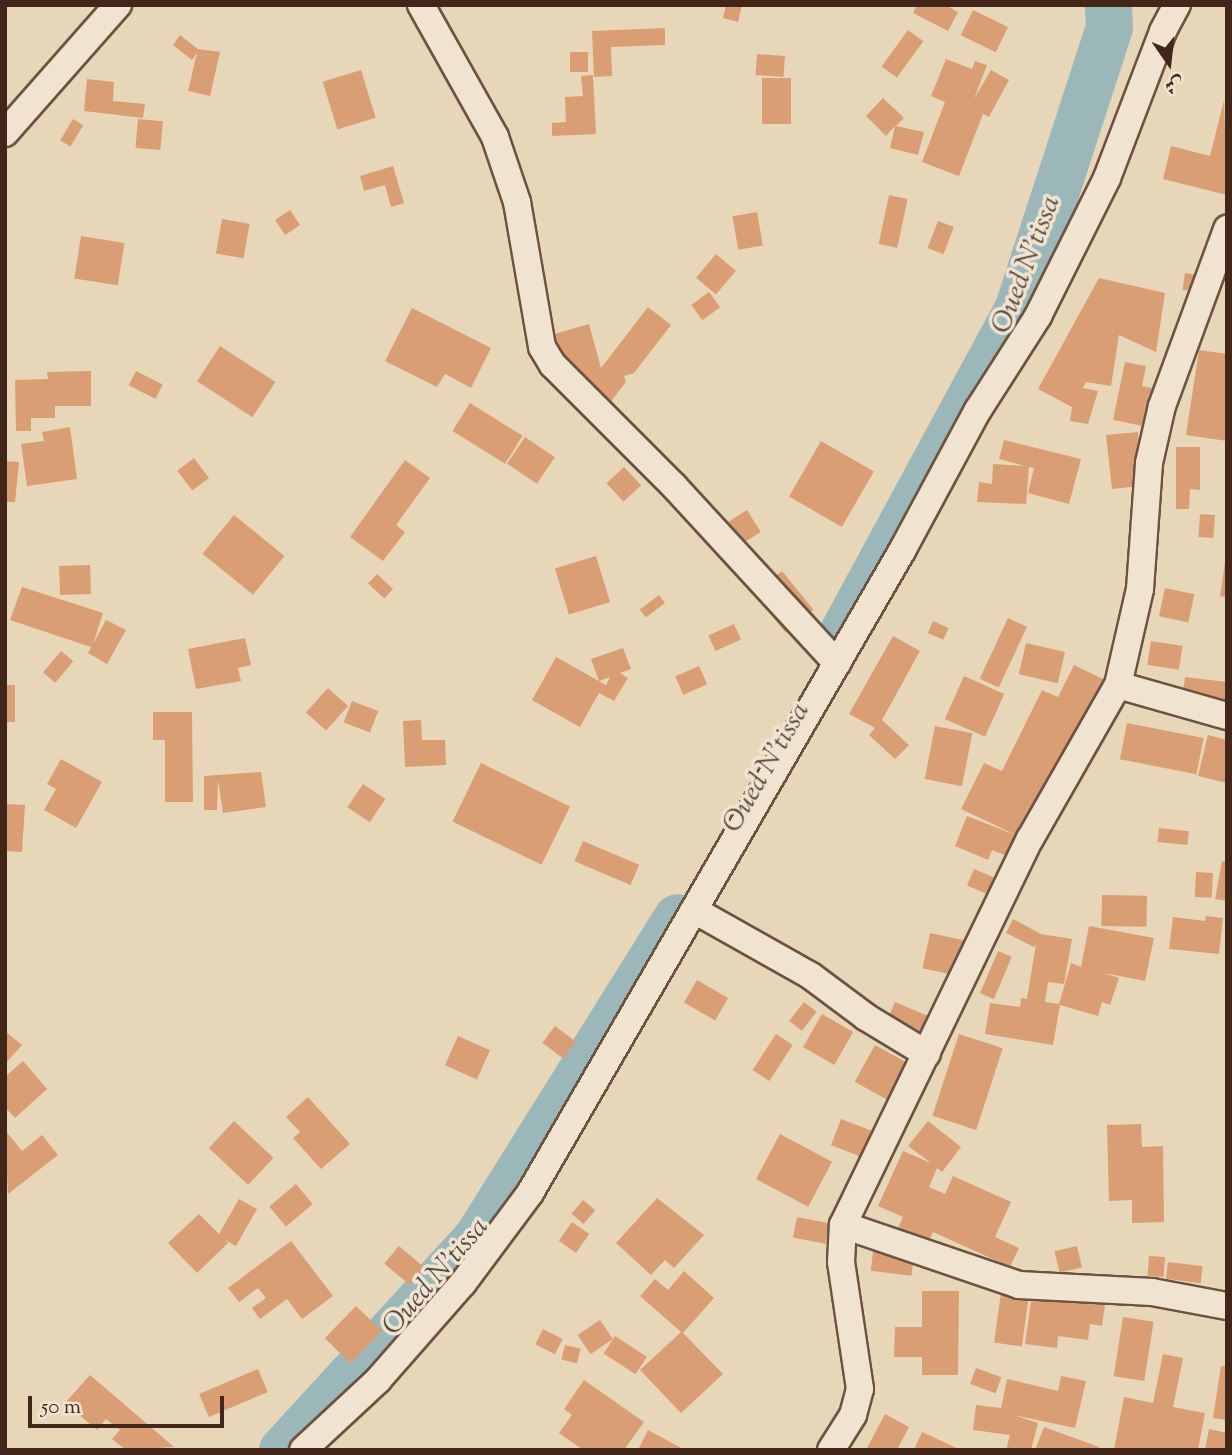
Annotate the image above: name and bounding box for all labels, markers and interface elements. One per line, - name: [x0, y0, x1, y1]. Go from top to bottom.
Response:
- north arrow: [1134, 28, 1204, 98]
- text: ش: [1162, 68, 1187, 99]
- water label: Oued N'tissa: [985, 191, 1069, 339]
- water label: Oued N'tissa: [716, 697, 818, 839]
- water label: Oued N'tissa: [376, 1211, 496, 1343]
- scale bar: [32, 1382, 228, 1426]
- text: 50 m: [41, 1393, 81, 1423]

